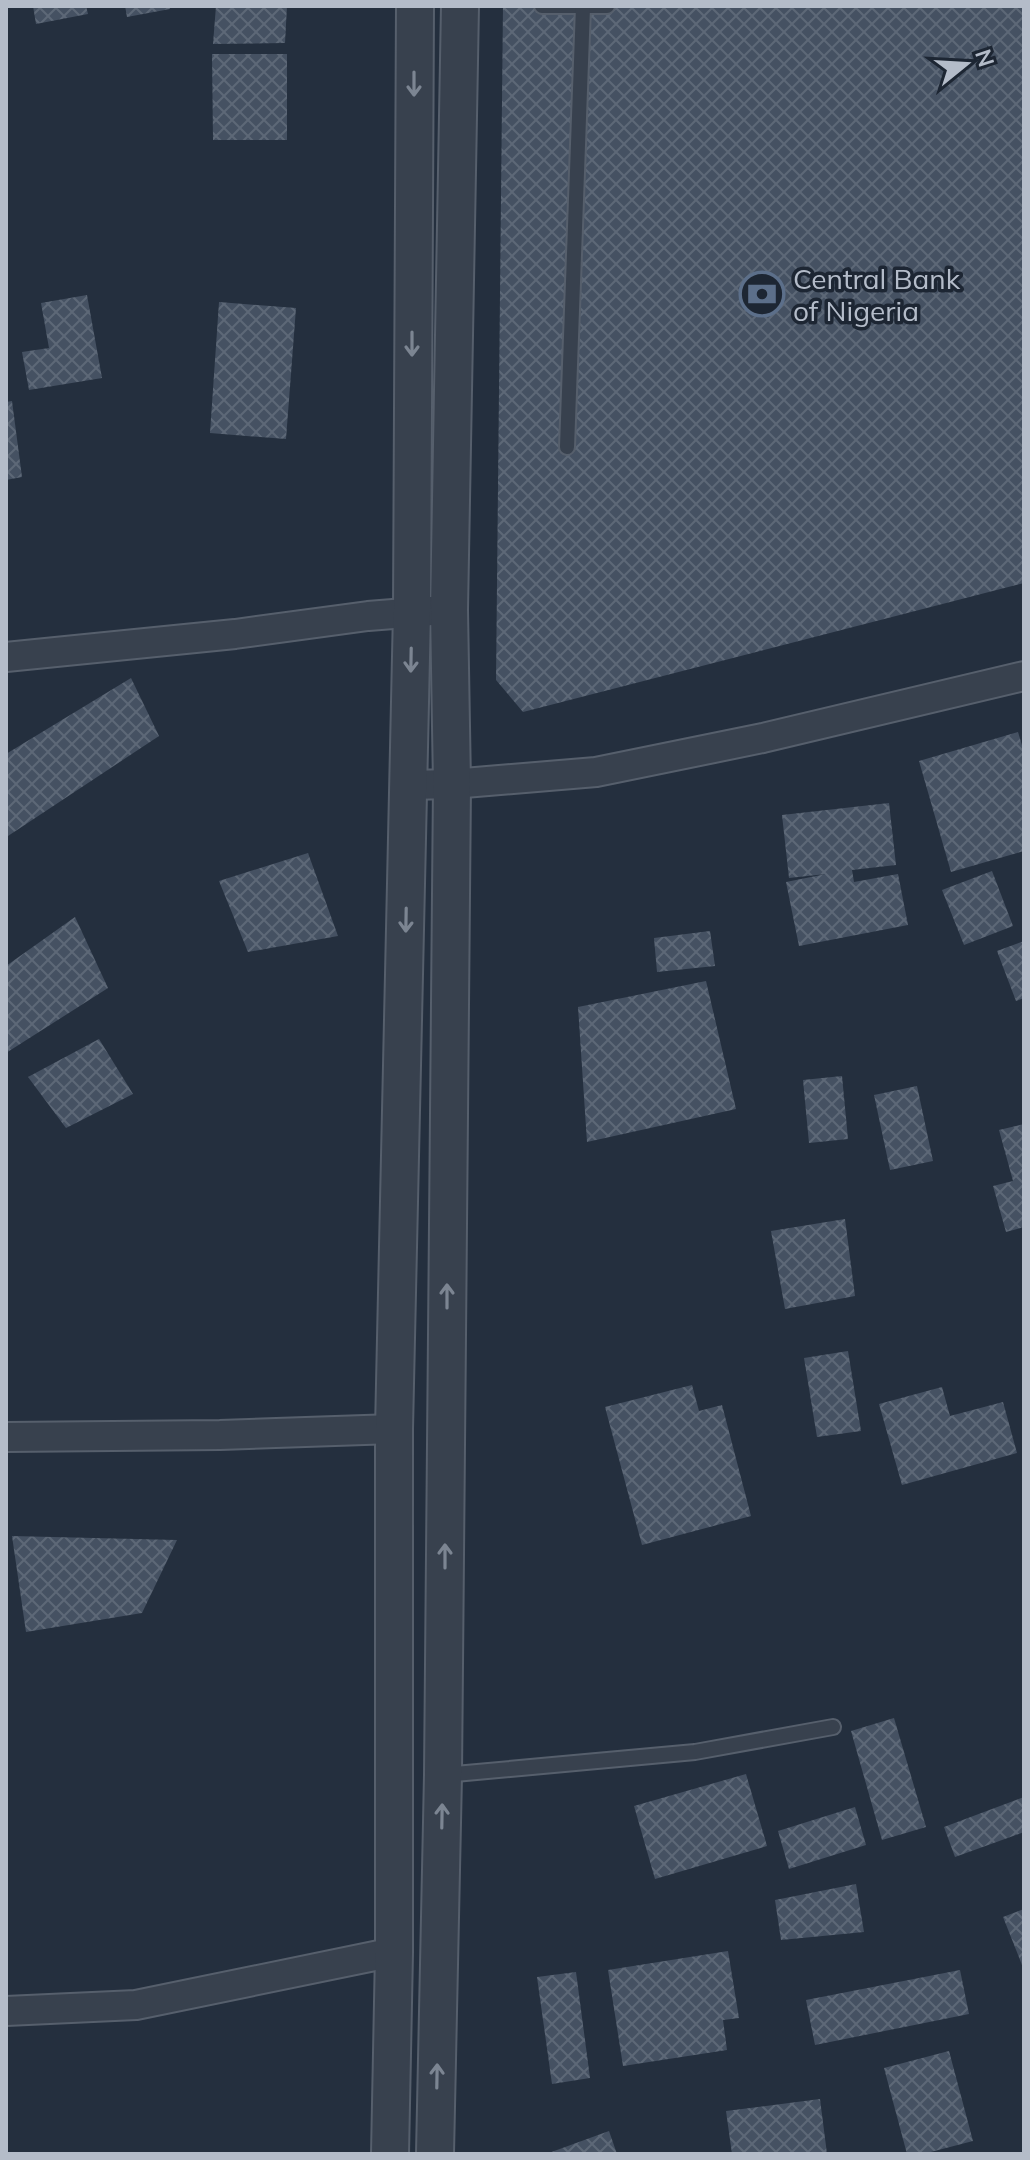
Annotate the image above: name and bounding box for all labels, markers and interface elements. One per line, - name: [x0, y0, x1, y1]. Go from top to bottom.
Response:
- north arrow: [926, 24, 1006, 104]
- text: N: [969, 46, 1001, 70]
- one-way arrow: [406, 70, 422, 97]
- place label: Central Bank of Nigeria: [793, 261, 961, 328]
- bank icon: Central Bank of Nigeria: [738, 270, 786, 318]
- one-way arrow: [404, 330, 420, 357]
- one-way arrow: [403, 646, 419, 673]
- one-way arrow: [398, 906, 414, 933]
- one-way arrow: [439, 1283, 455, 1310]
- one-way arrow: [437, 1543, 453, 1570]
- one-way arrow: [435, 1803, 450, 1830]
- one-way arrow: [429, 2063, 444, 2090]

